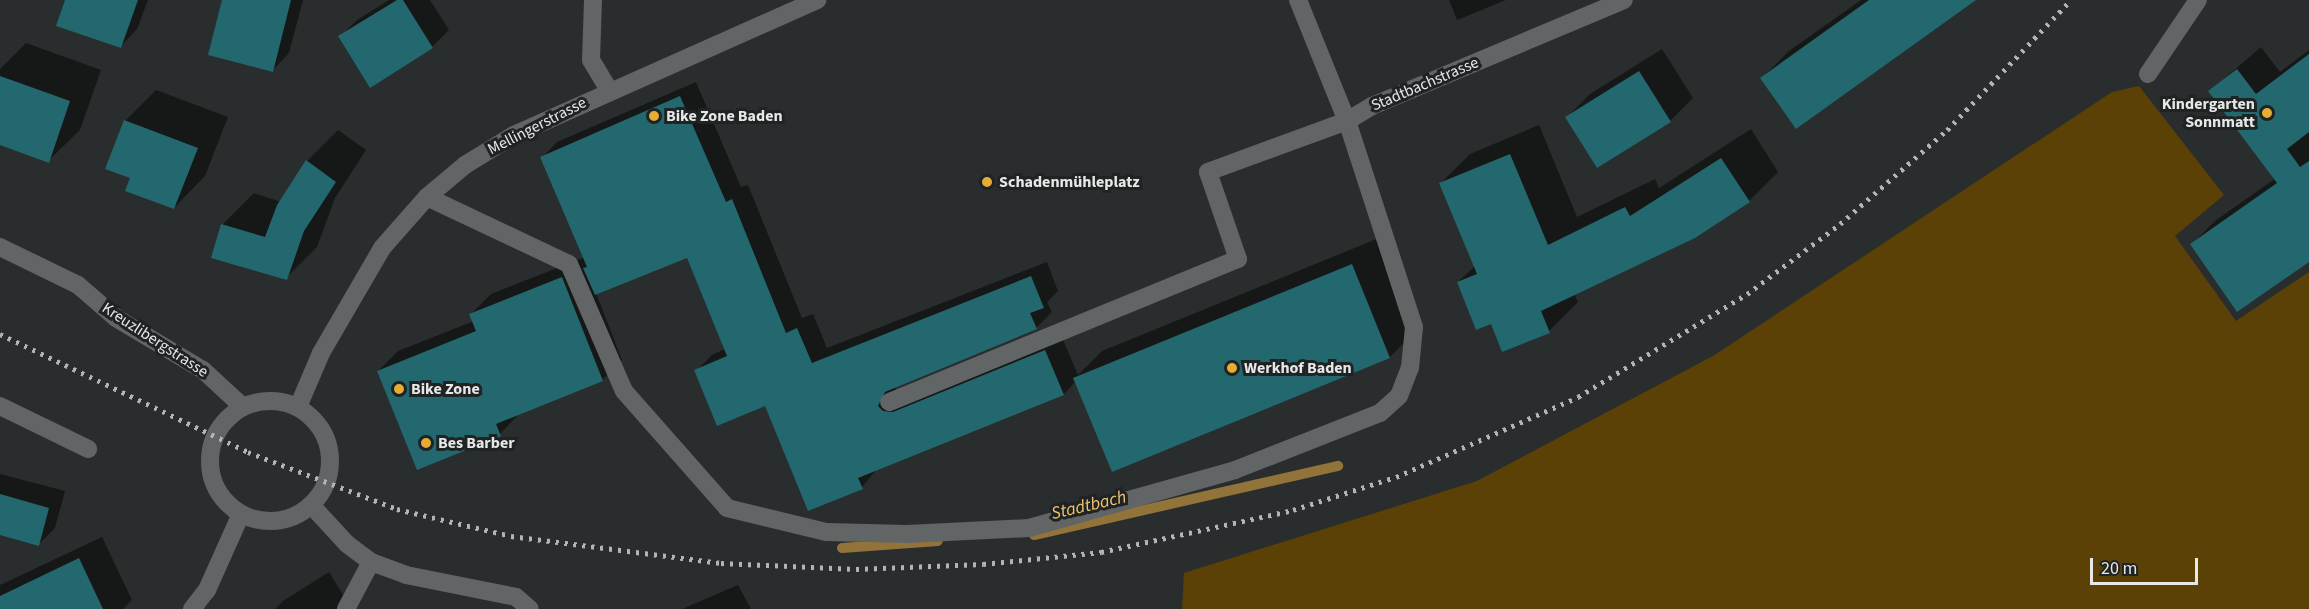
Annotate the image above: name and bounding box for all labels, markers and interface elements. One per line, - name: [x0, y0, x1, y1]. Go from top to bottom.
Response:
- street label: Stadtbachstrasse: [1368, 53, 1482, 115]
- street label: Mellingerstrasse: [484, 93, 590, 159]
- place label: Kindergarten Sonnmatt: [2162, 94, 2255, 132]
- place label: Bike Zone Baden: [666, 106, 783, 126]
- marker: Kindergarten Sonnmatt: [2260, 106, 2274, 120]
- marker: Bike Zone Baden: [647, 109, 661, 123]
- place label: Schadenmühleplatz: [999, 172, 1140, 192]
- marker: Schadenmühleplatz: [980, 175, 994, 189]
- street label: Kreuzlibergstrasse: [98, 299, 212, 381]
- place label: Werkhof Baden: [1244, 358, 1352, 378]
- marker: Werkhof Baden: [1225, 361, 1239, 375]
- place label: Bike Zone: [411, 379, 480, 399]
- marker: Bike Zone: [392, 382, 406, 396]
- place label: Bes Barber: [438, 433, 515, 453]
- marker: Bes Barber: [419, 436, 433, 450]
- water label: Stadtbach: [1049, 487, 1129, 525]
- scale bar: [2093, 546, 2201, 584]
- text: 20 m: [2101, 556, 2137, 581]

